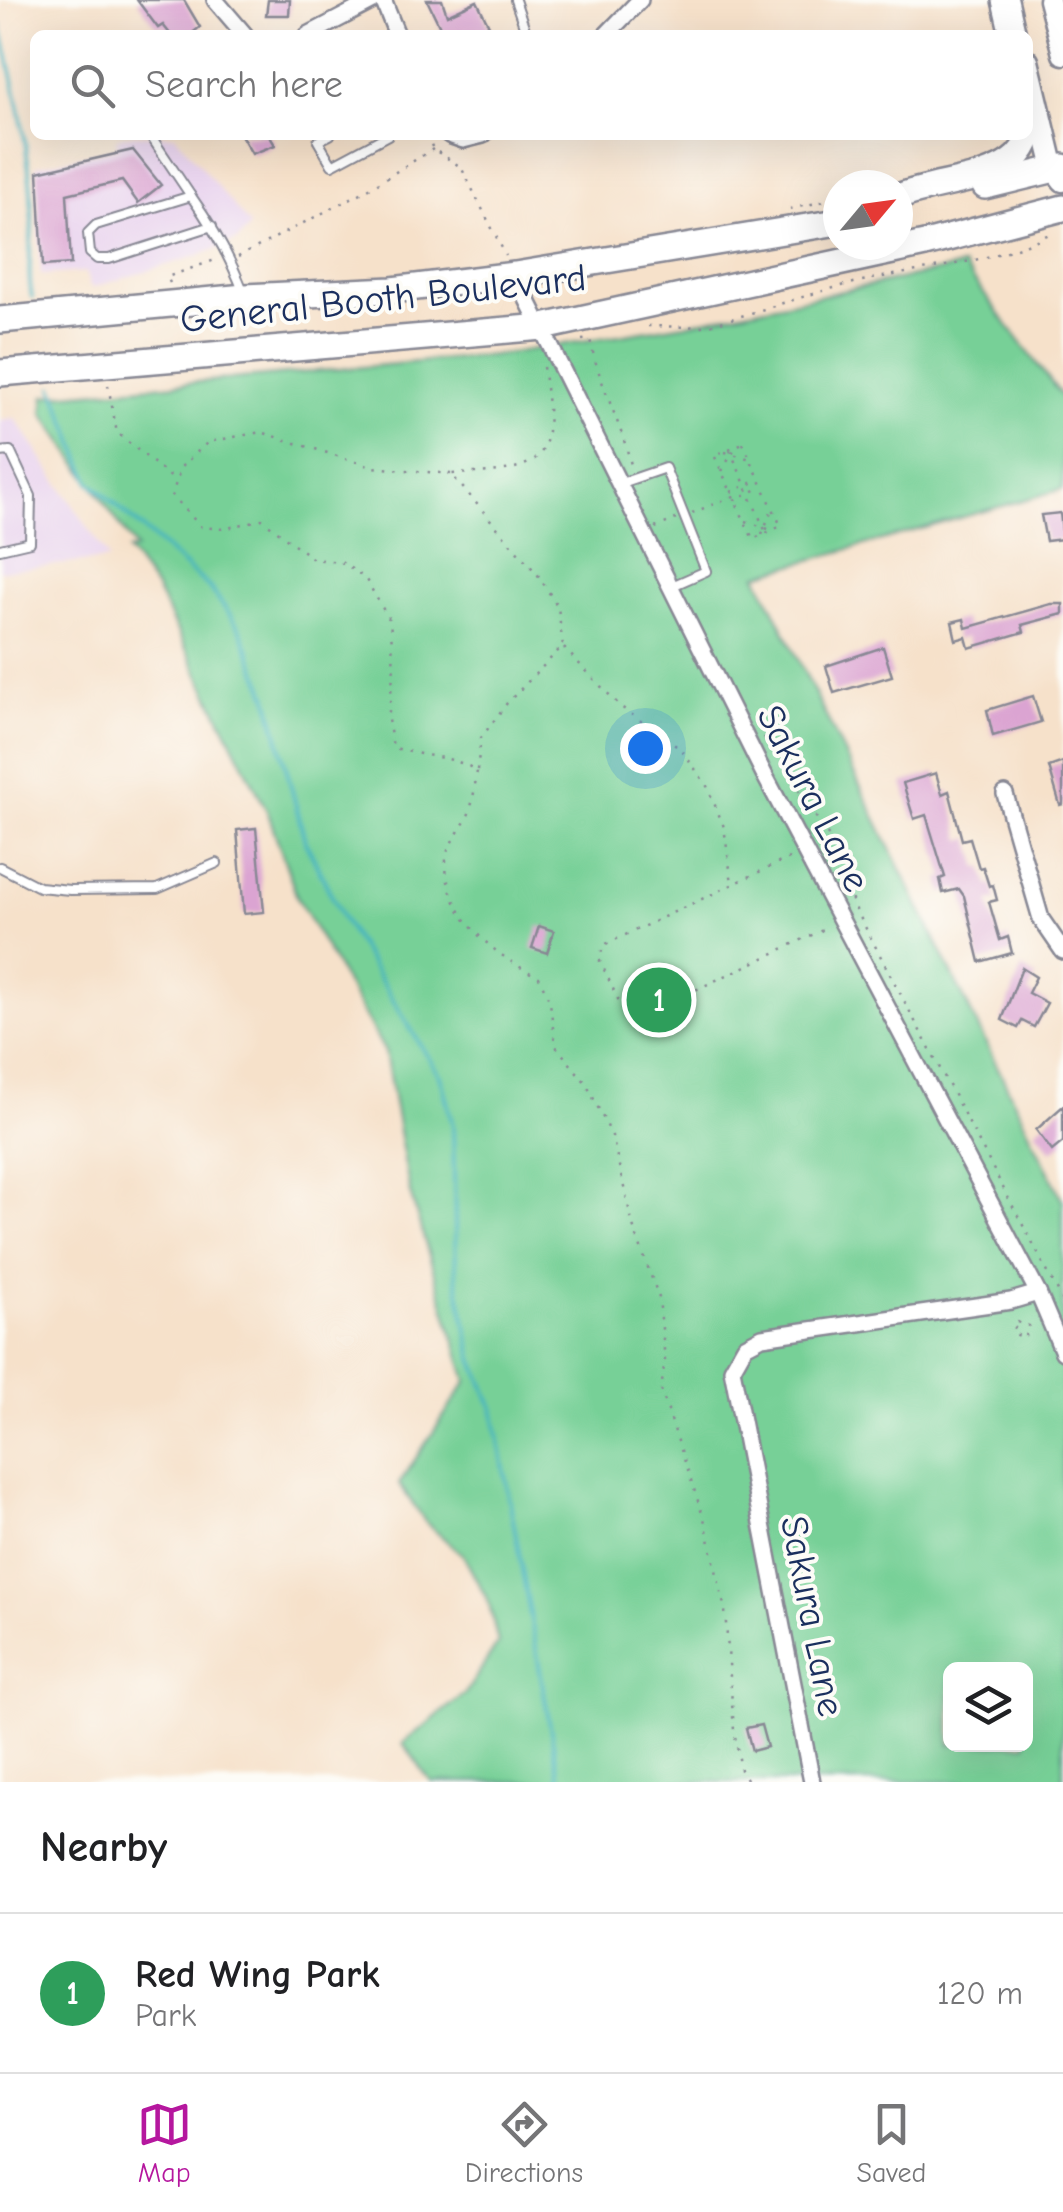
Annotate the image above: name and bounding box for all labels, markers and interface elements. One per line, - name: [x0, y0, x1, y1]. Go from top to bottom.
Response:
- search box: [30, 30, 1033, 140]
- icon: search: [65, 58, 120, 113]
- text: Search here: [145, 63, 343, 107]
- north arrow: [823, 170, 913, 260]
- street label: General Booth Boulevard: [178, 256, 588, 342]
- street label: Sakura Lane: [747, 698, 879, 899]
- your location: [620, 723, 671, 774]
- pin: 1: [626, 962, 692, 1038]
- street label: Sakura Lane: [771, 1512, 853, 1720]
- map controls: [943, 1662, 1033, 1752]
- button: layers: [943, 1662, 1033, 1752]
- text: Nearby: [40, 1823, 167, 1872]
- text: Red Wing Park: [135, 1953, 380, 1997]
- text: 1: [66, 1975, 79, 2012]
- text: 120 m: [937, 1975, 1023, 2012]
- text: Park: [135, 1997, 196, 2034]
- tab: Map: [137, 2097, 192, 2189]
- tab: Directions: [465, 2097, 583, 2189]
- tab: Saved: [856, 2097, 926, 2189]

